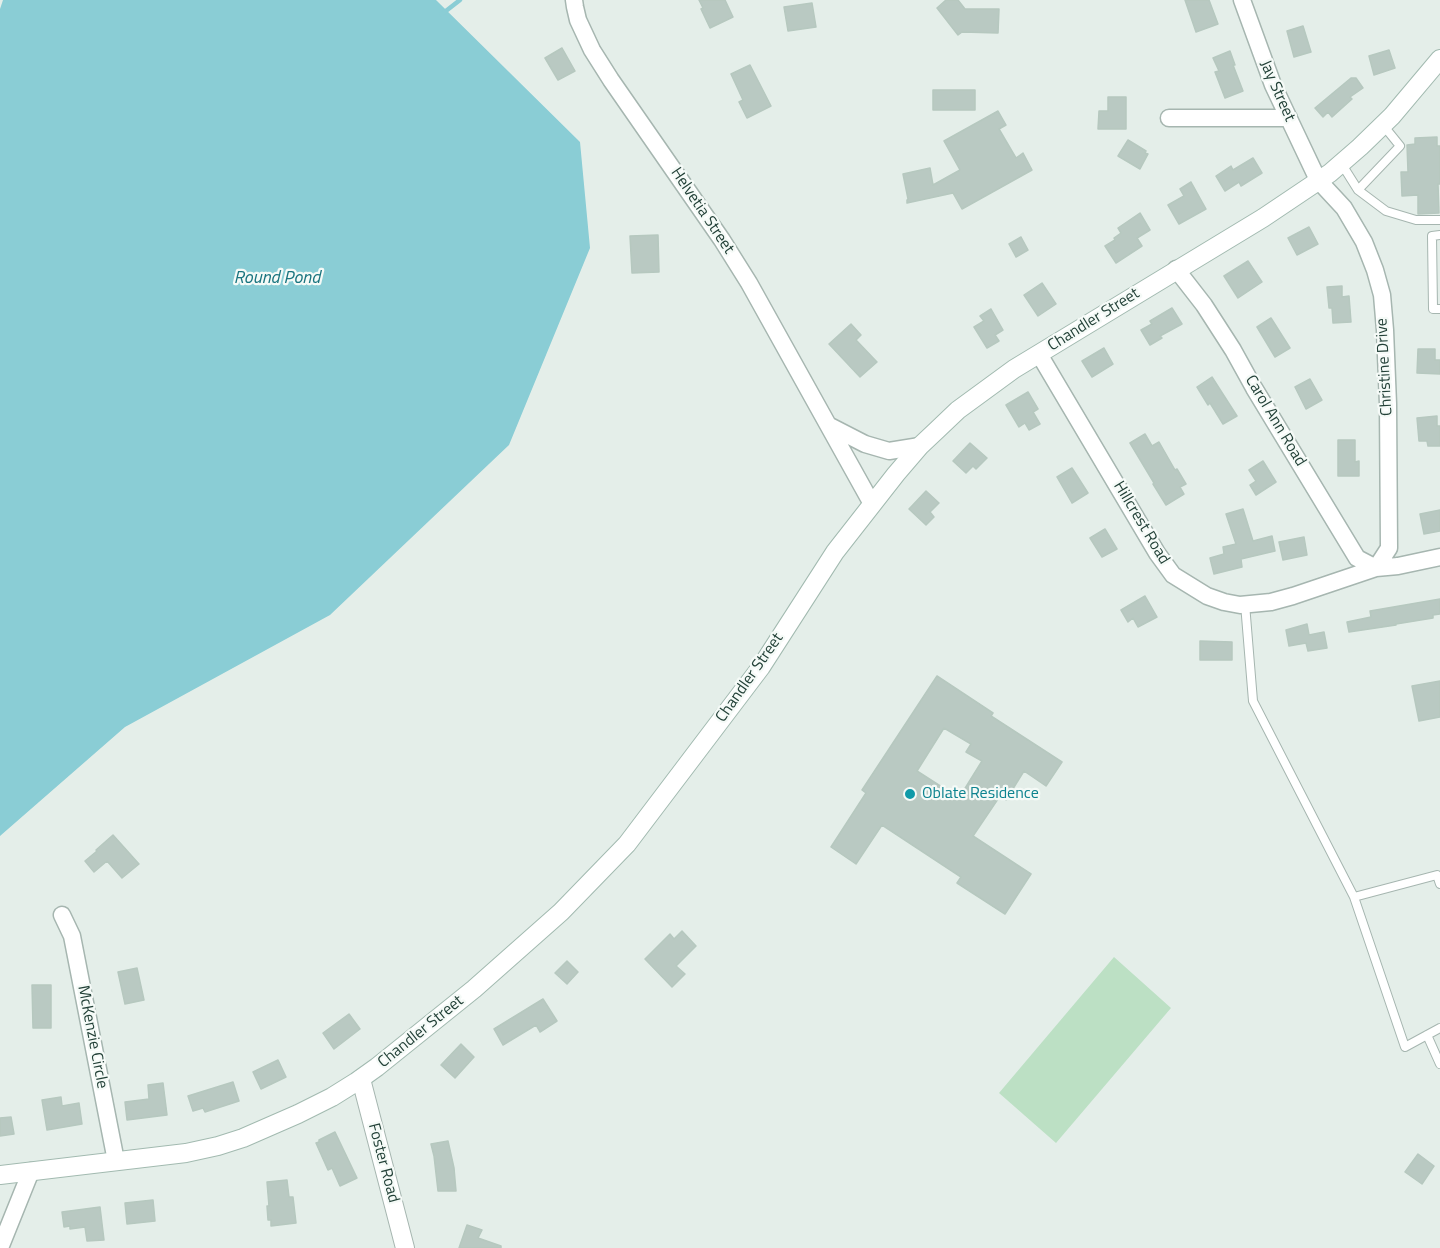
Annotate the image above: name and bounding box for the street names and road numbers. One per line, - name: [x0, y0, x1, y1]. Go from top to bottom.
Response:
- street label: Jay Street: [1255, 57, 1299, 125]
- street label: Helvetia Street: [666, 164, 738, 258]
- street label: Chandler Street: [1045, 284, 1143, 356]
- street label: Christine Drive: [1373, 318, 1397, 416]
- street label: Carol Ann Road: [1240, 372, 1310, 470]
- street label: Hillcrest Road: [1109, 478, 1173, 568]
- street label: Chandler Street: [712, 630, 788, 726]
- street label: McKenzie Circle: [73, 984, 111, 1090]
- street label: Chandler Street: [374, 992, 468, 1072]
- street label: Foster Road: [363, 1121, 403, 1205]

